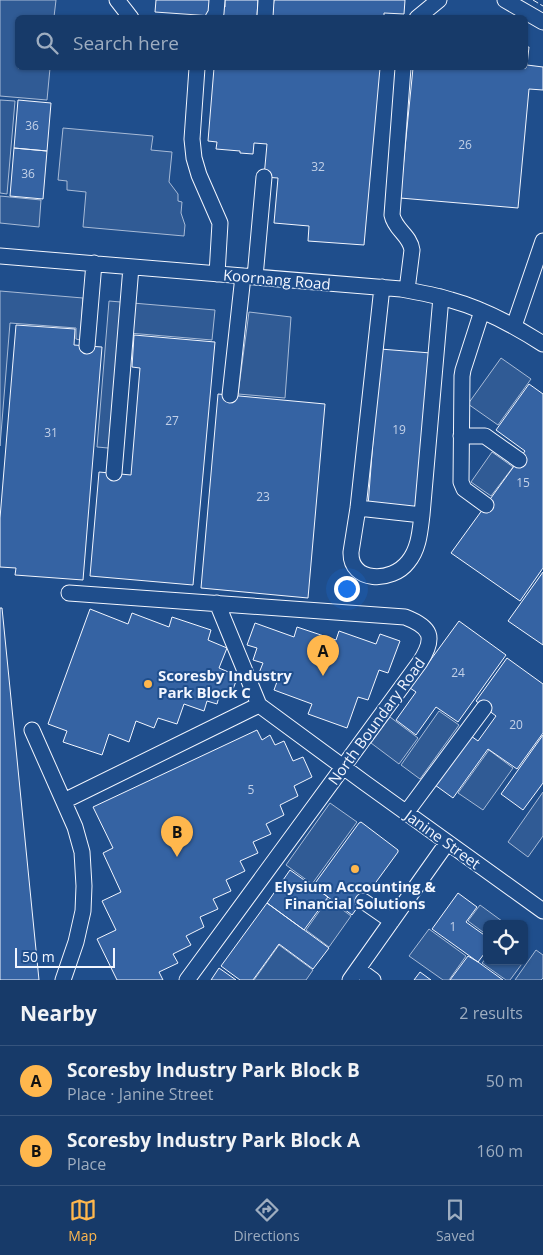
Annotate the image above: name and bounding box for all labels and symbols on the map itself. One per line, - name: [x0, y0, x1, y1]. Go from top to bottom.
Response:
- house number: 36: [25, 117, 39, 134]
- house number: 26: [458, 136, 472, 153]
- house number: 32: [311, 158, 325, 175]
- house number: 36: [21, 165, 35, 182]
- street label: Koornang Road: [222, 264, 332, 294]
- house number: 27: [165, 412, 179, 429]
- house number: 19: [392, 421, 406, 438]
- house number: 31: [44, 424, 58, 441]
- house number: 15: [516, 474, 530, 491]
- house number: 23: [256, 488, 270, 505]
- your location: [334, 576, 360, 602]
- pin: A: [307, 635, 339, 676]
- street label: North Boundary Road: [323, 653, 429, 789]
- house number: 24: [451, 664, 465, 681]
- place label: Scoresby Industry Park Block C: [158, 665, 292, 702]
- marker: Scoresby Industry Park Block C: [142, 678, 154, 690]
- house number: 20: [509, 716, 523, 733]
- house number: 5: [248, 781, 255, 798]
- street label: Janine Street: [400, 804, 485, 873]
- pin: B: [161, 816, 193, 857]
- marker: Elysium Accounting & Financial Solutions: [349, 863, 361, 875]
- place label: Elysium Accounting & Financial Solutions: [274, 876, 436, 913]
- house number: 1: [450, 918, 456, 935]
- scale bar: [15, 945, 115, 968]

